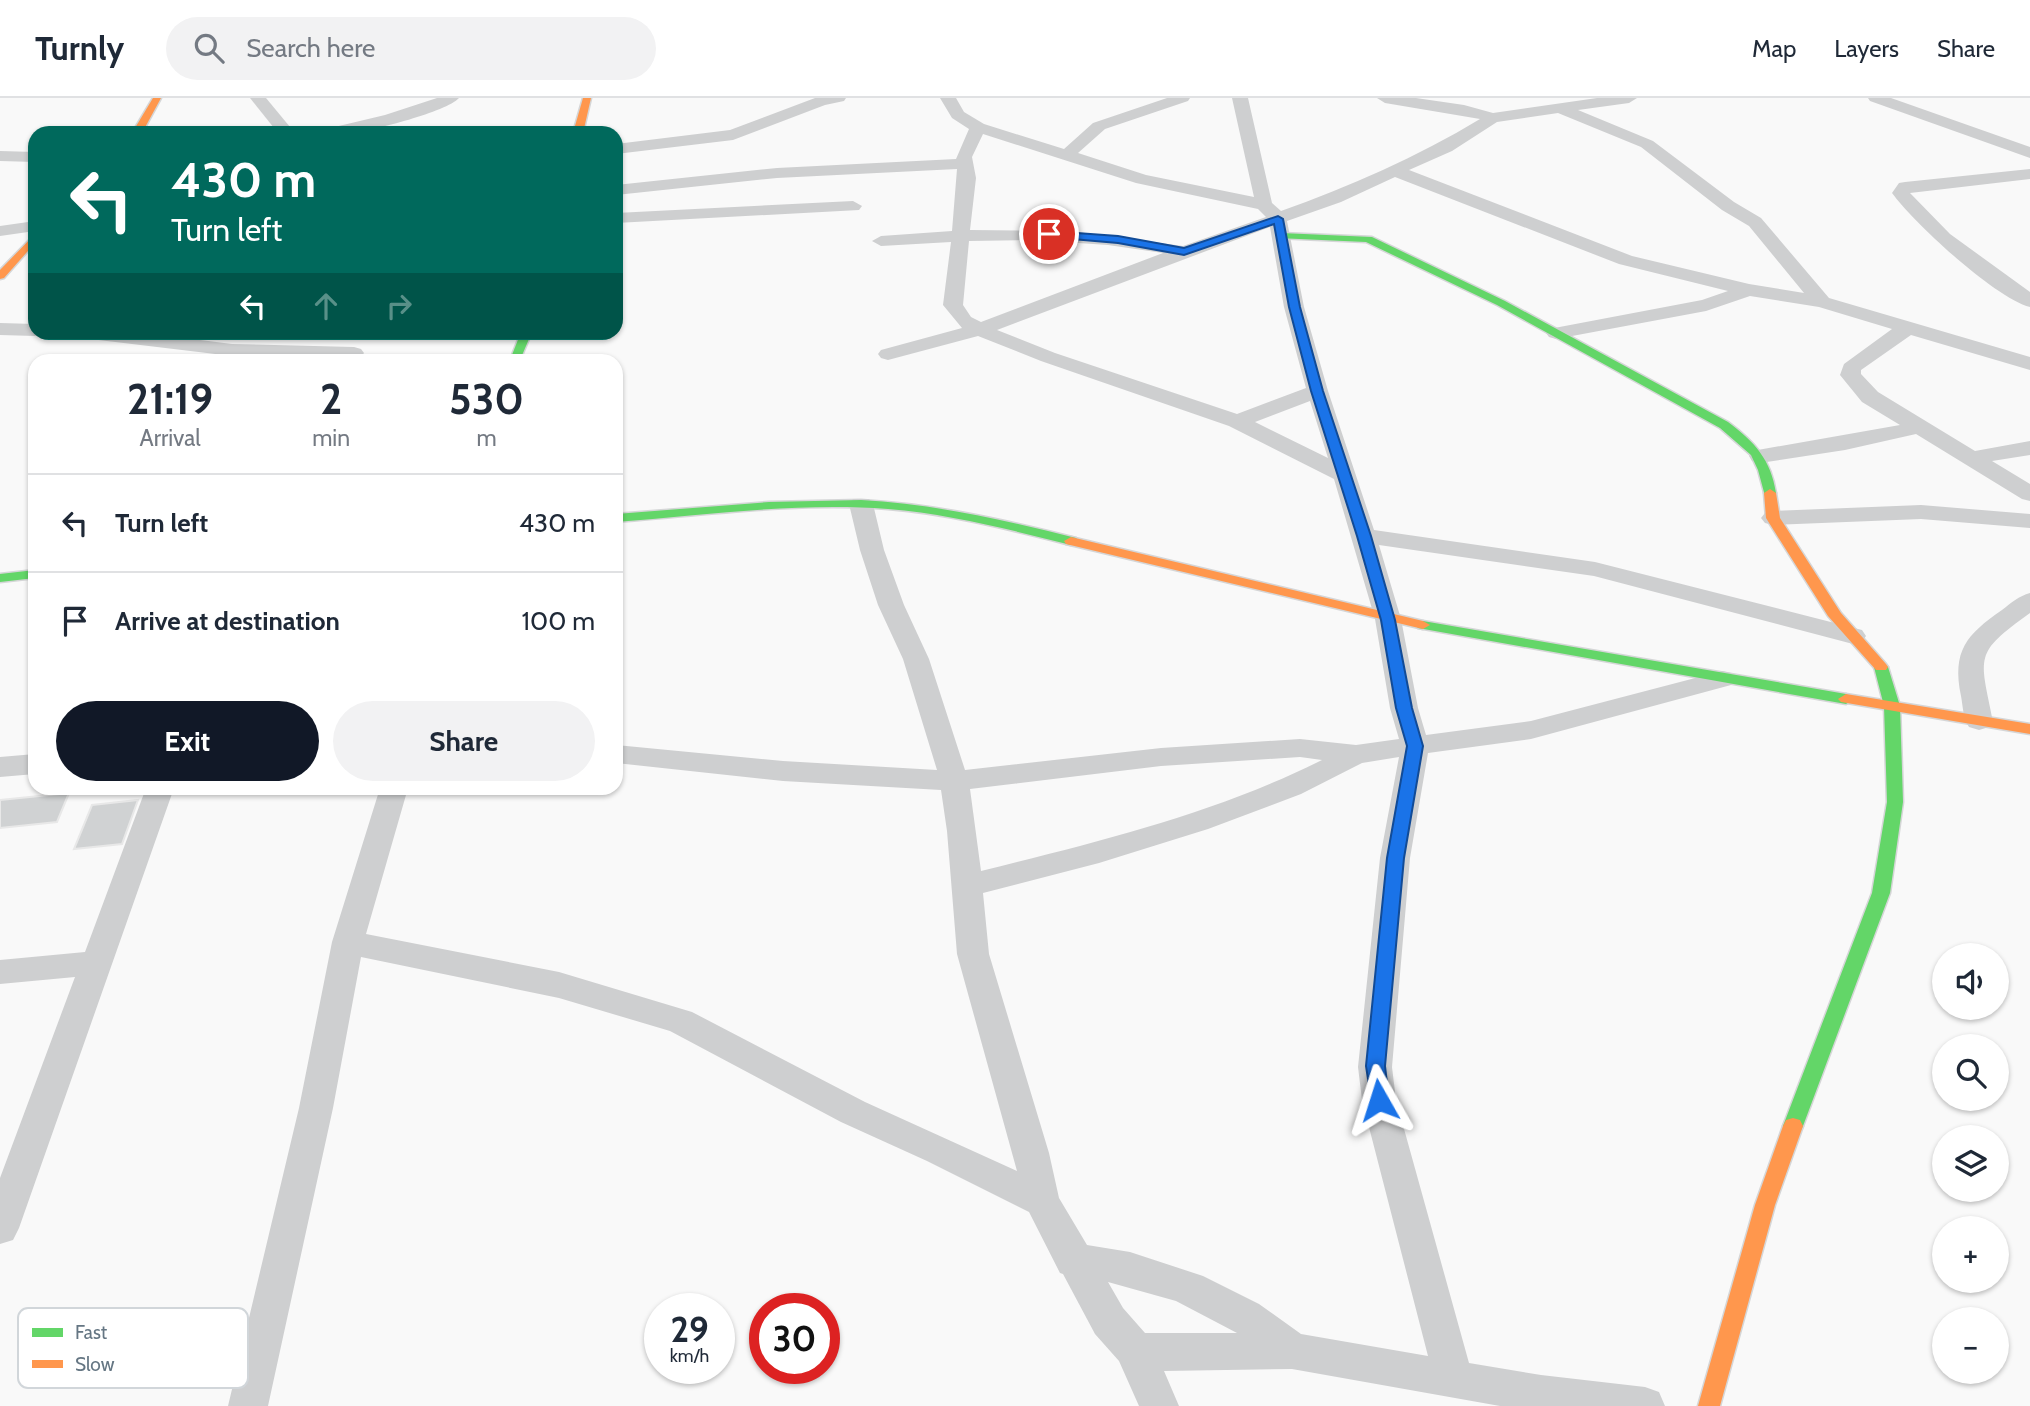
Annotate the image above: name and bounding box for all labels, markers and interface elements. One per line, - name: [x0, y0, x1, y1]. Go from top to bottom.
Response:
- search box: [166, 17, 656, 80]
- text: Turnly: [35, 28, 124, 68]
- icon: search: [190, 29, 228, 67]
- text: Search here: [246, 32, 375, 64]
- text: Map: [1752, 34, 1796, 63]
- text: Layers: [1834, 34, 1899, 63]
- text: Share: [1937, 34, 1995, 63]
- text: 430 m: [171, 150, 316, 209]
- icon: left: [56, 154, 147, 245]
- pin: [1019, 204, 1079, 264]
- text: Turn left: [171, 210, 282, 249]
- icon: arrive: [1030, 215, 1068, 253]
- icon: left: [234, 287, 272, 325]
- icon: ahead: [307, 287, 345, 325]
- icon: right: [380, 287, 418, 325]
- text: 21:19: [127, 373, 213, 425]
- text: 2: [320, 373, 342, 425]
- text: 530: [449, 373, 524, 425]
- text: Arrival: [139, 424, 201, 452]
- text: min: [312, 424, 350, 452]
- text: m: [476, 424, 497, 452]
- icon: left: [56, 504, 94, 542]
- text: Turn left: [115, 507, 208, 539]
- text: 430 m: [519, 507, 595, 539]
- icon: arrive: [56, 602, 94, 640]
- text: Arrive at destination: [115, 605, 340, 637]
- text: 100 m: [522, 605, 595, 637]
- button: Exit: [56, 701, 319, 781]
- button: Share: [333, 701, 595, 781]
- map controls: [1932, 943, 2009, 1384]
- button: sound: [1932, 943, 2009, 1020]
- button: search: [1932, 1034, 2009, 1111]
- position arrow: [1342, 1063, 1416, 1137]
- button: layers: [1932, 1125, 2009, 1202]
- button: +: [1932, 1216, 2009, 1293]
- speed limit sign: 30: [749, 1293, 840, 1384]
- button: −: [1932, 1307, 2009, 1384]
- legend: [18, 1308, 248, 1388]
- text: 29: [670, 1308, 709, 1351]
- text: Fast: [75, 1321, 108, 1344]
- text: km/h: [670, 1345, 709, 1367]
- text: Slow: [75, 1353, 115, 1376]

